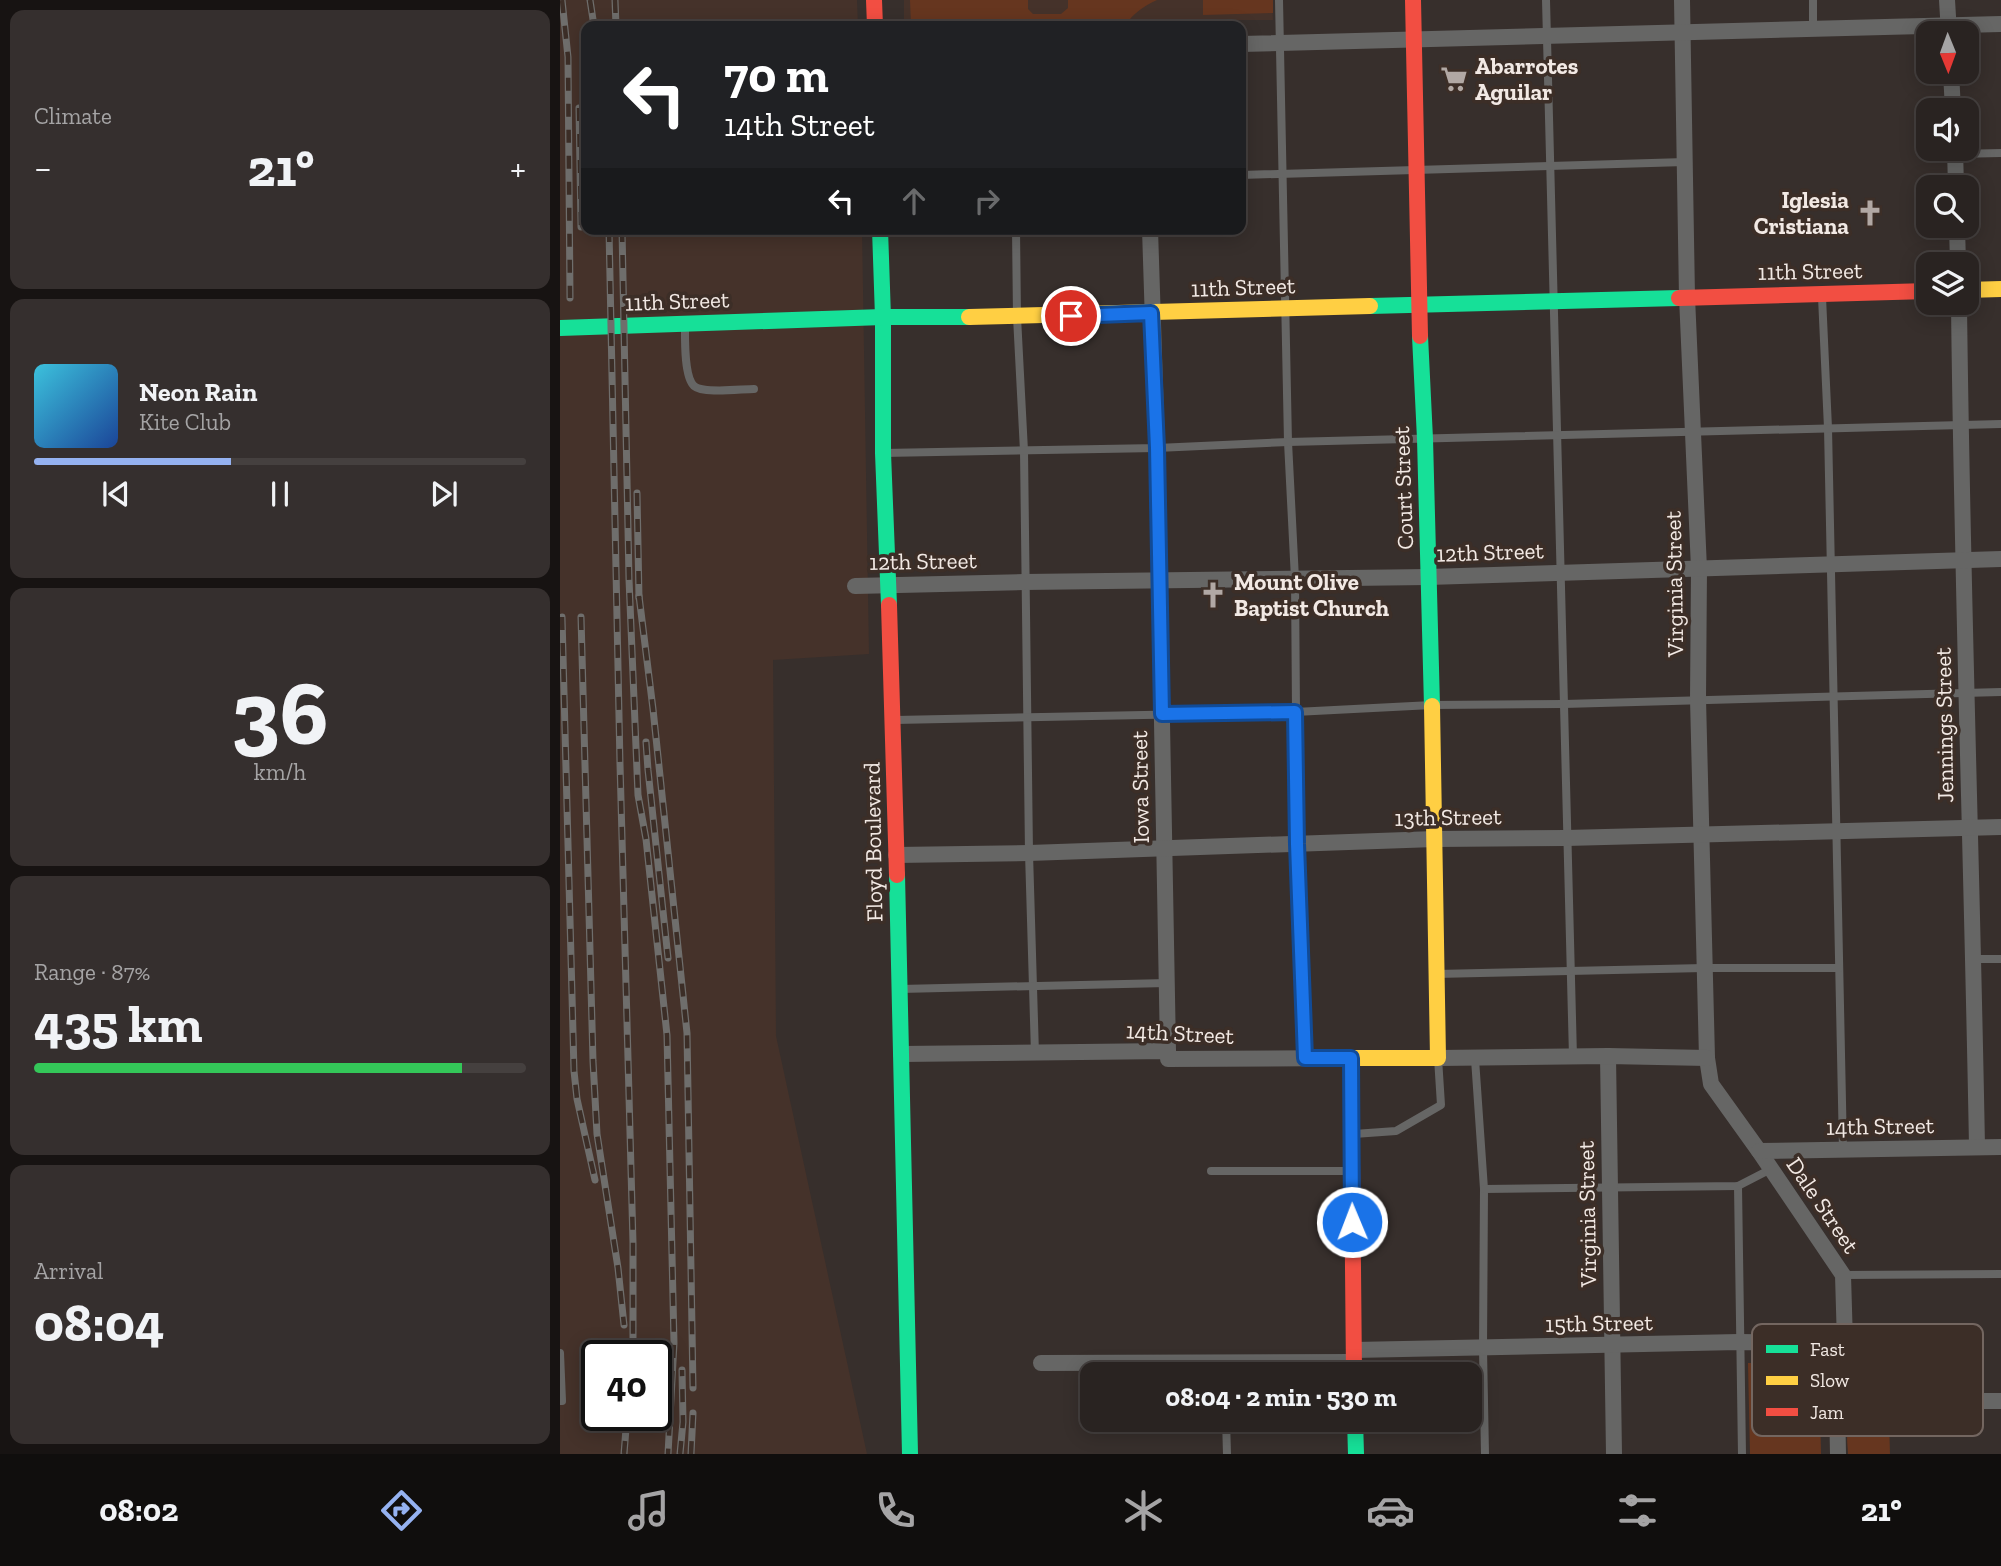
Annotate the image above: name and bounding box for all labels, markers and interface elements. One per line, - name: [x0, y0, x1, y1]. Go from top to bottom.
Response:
- north arrow: [1916, 21, 1979, 84]
- map controls: [1916, 21, 1979, 315]
- text: 70 m: [724, 46, 829, 105]
- icon: left: [609, 49, 700, 140]
- place label: Abarrotes Aguilar: [1475, 52, 1578, 106]
- supermarket icon: Abarrotes Aguilar: [1439, 64, 1469, 94]
- button: sound: [1916, 98, 1979, 161]
- text: Climate: [34, 102, 112, 130]
- text: 14th Street: [724, 106, 875, 144]
- text: 21°: [247, 137, 314, 199]
- text: −: [34, 145, 52, 191]
- text: +: [510, 145, 526, 191]
- button: search: [1916, 175, 1979, 238]
- icon: left: [822, 182, 860, 220]
- icon: ahead: [895, 182, 933, 220]
- icon: right: [968, 182, 1006, 220]
- place label: Iglesia Cristiana: [1754, 186, 1849, 240]
- church icon: Iglesia Cristiana: [1855, 198, 1885, 228]
- button: layers: [1916, 252, 1979, 315]
- street label: 11th Street: [1757, 256, 1863, 286]
- street label: 11th Street: [1190, 271, 1296, 303]
- street label: 11th Street: [624, 285, 730, 317]
- pin: [1041, 286, 1101, 346]
- icon: arrive: [1052, 297, 1090, 335]
- text: Neon Rain: [139, 376, 257, 408]
- text: Kite Club: [139, 408, 231, 436]
- street label: Court Street: [1387, 425, 1419, 550]
- icon: previous: [97, 475, 135, 513]
- icon: pause: [261, 475, 299, 513]
- icon: next: [425, 475, 463, 513]
- street label: Virginia Street: [1659, 510, 1689, 658]
- street label: 12th Street: [1436, 536, 1545, 568]
- street label: 12th Street: [869, 546, 978, 576]
- place label: Mount Olive Baptist Church: [1234, 568, 1390, 622]
- church icon: Mount Olive Baptist Church: [1198, 580, 1228, 610]
- street label: Jennings Street: [1929, 647, 1959, 803]
- text: 36: [231, 658, 329, 767]
- street label: Iowa Street: [1125, 730, 1155, 844]
- text: km/h: [254, 758, 306, 786]
- street label: Floyd Boulevard: [858, 761, 888, 922]
- street label: 13th Street: [1394, 802, 1502, 832]
- text: Range · 87%: [34, 958, 150, 986]
- text: 435 km: [34, 993, 203, 1055]
- street label: 14th Street: [1125, 1016, 1235, 1050]
- street label: 14th Street: [1826, 1111, 1935, 1141]
- street label: Virginia Street: [1572, 1140, 1602, 1288]
- street label: Dale Street: [1781, 1152, 1866, 1259]
- position arrow: [1315, 1185, 1389, 1259]
- text: Arrival: [34, 1257, 103, 1285]
- text: 08:04: [34, 1292, 164, 1354]
- street label: 15th Street: [1545, 1308, 1654, 1338]
- legend: [1752, 1324, 1983, 1436]
- text: Fast: [1810, 1338, 1845, 1361]
- speed limit sign: 40: [581, 1340, 672, 1431]
- text: Slow: [1810, 1369, 1850, 1392]
- text: 08:04 · 2 min · 530 m: [1165, 1381, 1397, 1413]
- text: Jam: [1810, 1401, 1844, 1424]
- icon: directions: [377, 1486, 426, 1535]
- icon: music: [624, 1486, 673, 1535]
- icon: phone: [871, 1486, 920, 1535]
- icon: climate: [1119, 1486, 1168, 1535]
- icon: car: [1366, 1486, 1415, 1535]
- icon: filters: [1613, 1486, 1662, 1535]
- text: 08:02: [99, 1491, 178, 1529]
- text: 21°: [1861, 1491, 1902, 1529]

